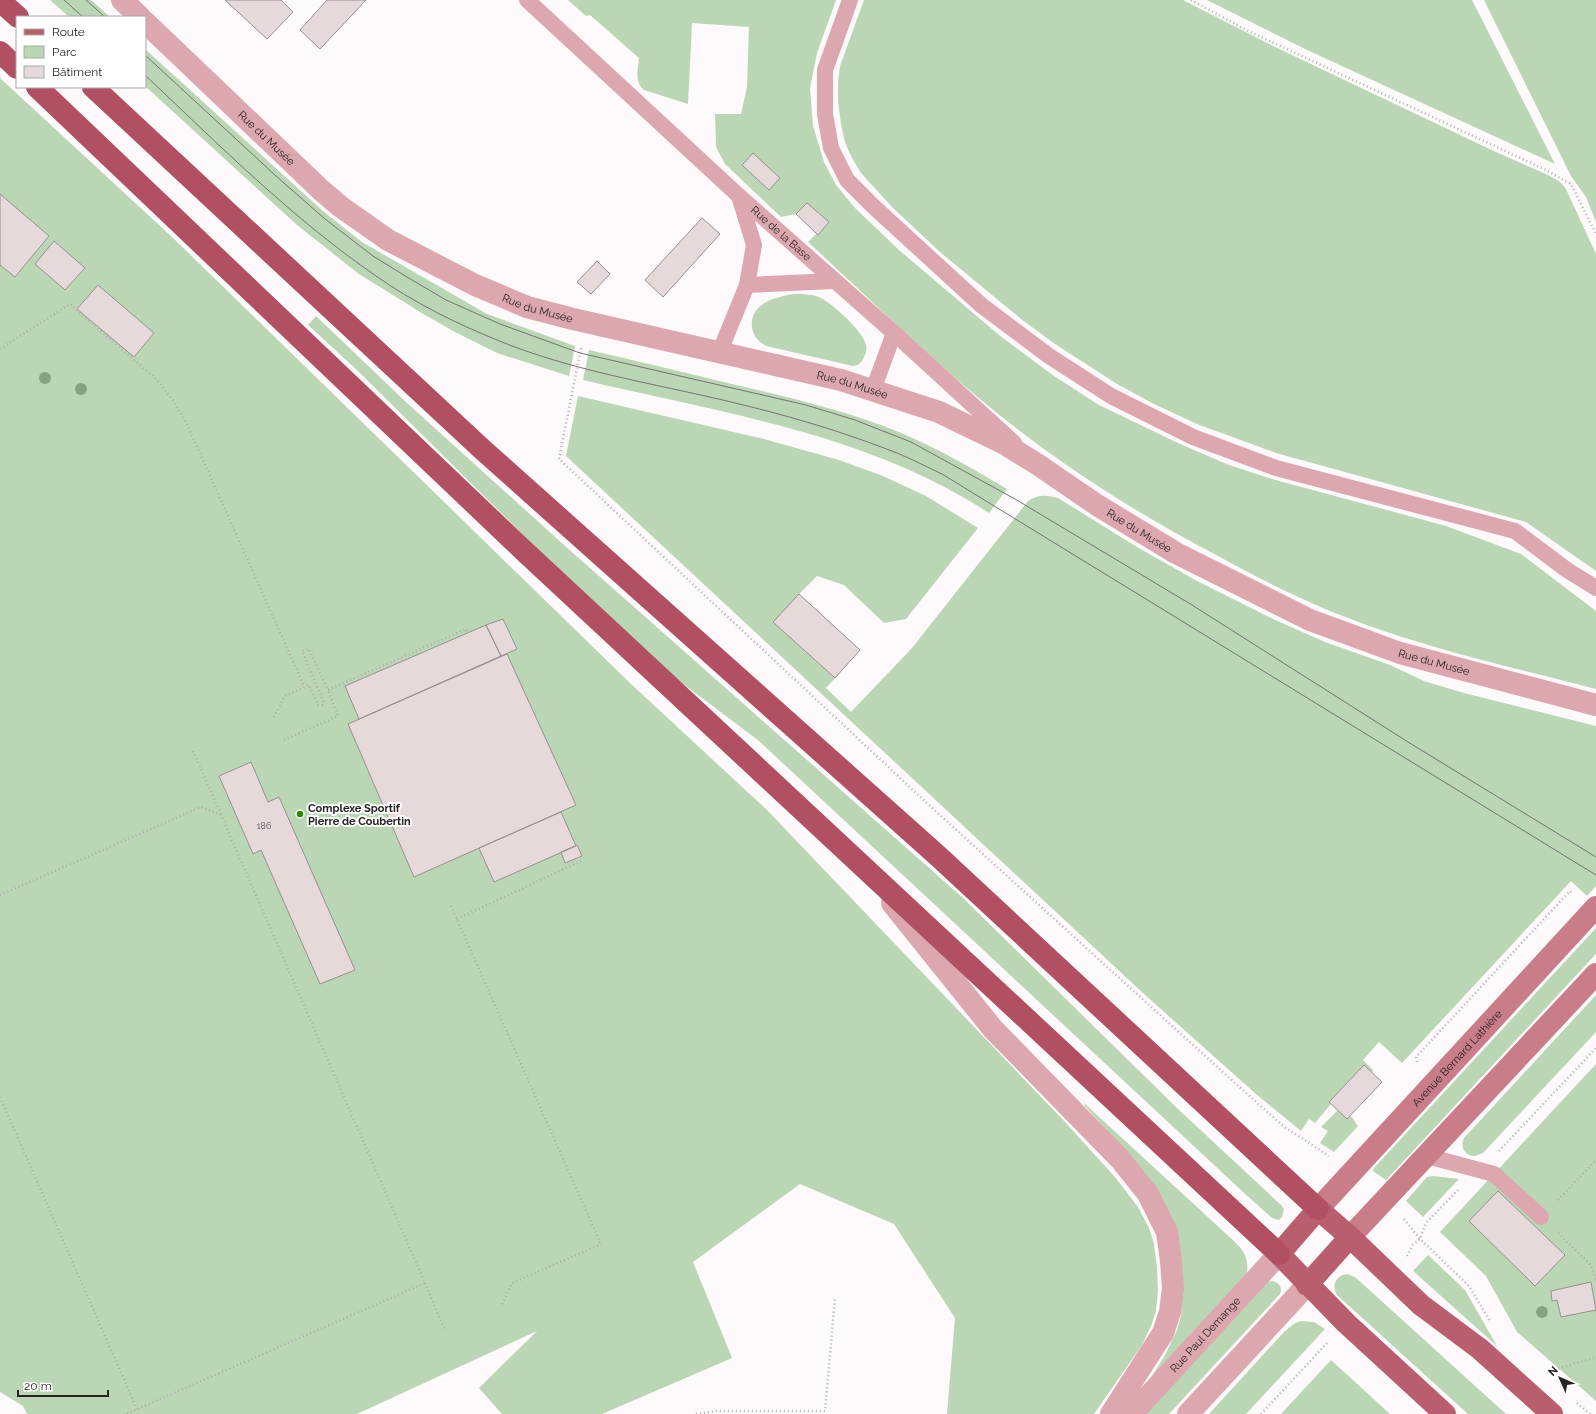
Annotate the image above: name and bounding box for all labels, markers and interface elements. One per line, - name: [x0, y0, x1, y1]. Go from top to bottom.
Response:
- legend: [16, 16, 146, 88]
- text: Route: [52, 25, 85, 39]
- text: Parc: [52, 45, 77, 59]
- text: Bâtiment: [52, 65, 102, 79]
- street label: Rue du Musée: [235, 108, 298, 169]
- street label: Rue de la Base: [748, 204, 814, 264]
- street label: Rue du Musée: [500, 291, 575, 326]
- street label: Rue du Musée: [815, 369, 890, 402]
- street label: Rue du Musée: [1104, 506, 1174, 556]
- street label: Rue du Musée: [1397, 647, 1472, 678]
- place label: Complexe Sportif Pierre de Coubertin: [308, 802, 411, 828]
- marker: Complexe Sportif Pierre de Coubertin: [295, 809, 305, 819]
- house number: 186: [257, 821, 272, 831]
- street label: Avenue Bernard Lathière: [1410, 1007, 1505, 1109]
- street label: Rue Paul Demange: [1168, 1294, 1244, 1375]
- north arrow: [1540, 1358, 1580, 1398]
- text: N: [1546, 1364, 1561, 1379]
- scale bar: [18, 1372, 108, 1398]
- text: 20 m: [24, 1379, 52, 1393]

